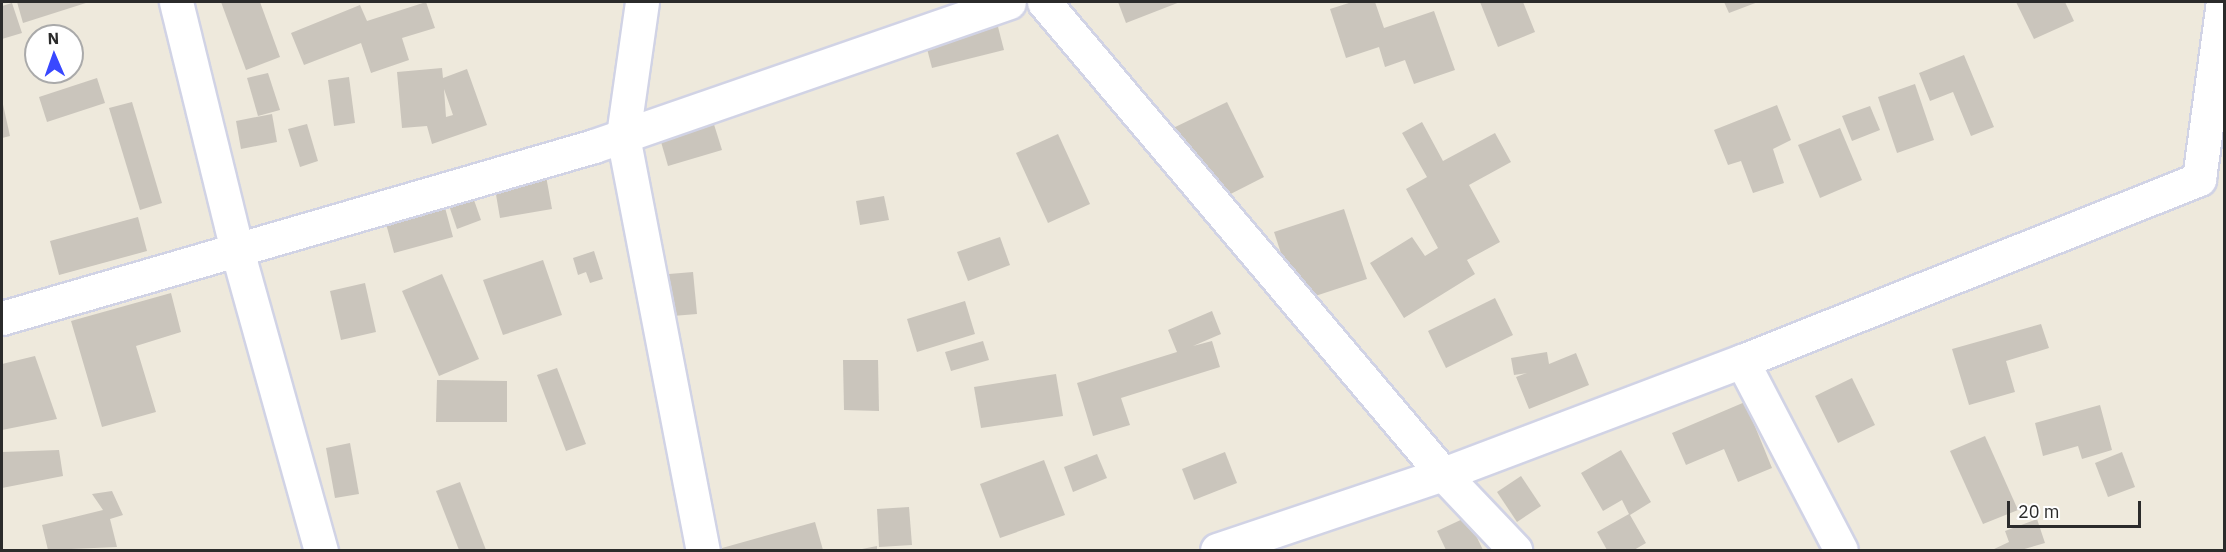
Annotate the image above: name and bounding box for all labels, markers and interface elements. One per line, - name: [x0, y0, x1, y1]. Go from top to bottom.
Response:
- north arrow: [24, 24, 84, 84]
- text: N: [47, 28, 60, 48]
- scale bar: [2010, 489, 2144, 527]
- text: 20 m: [2018, 500, 2060, 523]

